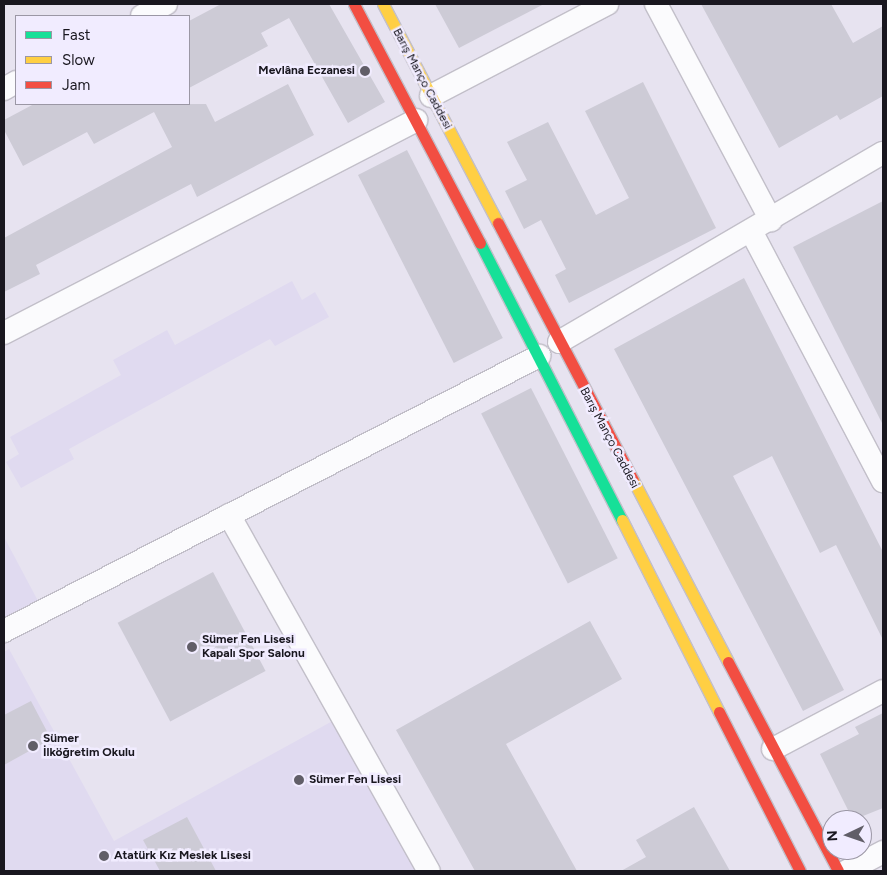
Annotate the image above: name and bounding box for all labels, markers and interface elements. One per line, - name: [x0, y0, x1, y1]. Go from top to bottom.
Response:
- legend: [15, 15, 190, 105]
- text: Fast: [62, 26, 90, 44]
- street label: Barış Manço Caddesi: [389, 26, 455, 132]
- text: Slow: [62, 51, 95, 69]
- place label: Mevlâna Eczanesi: [258, 64, 355, 78]
- marker: Mevlâna Eczanesi: [359, 65, 371, 77]
- text: Jam: [62, 76, 90, 94]
- street label: Barış Manço Caddesi: [576, 385, 642, 491]
- place label: Sümer Fen Lisesi Kapalı Spor Salonu: [202, 633, 305, 661]
- marker: Sümer Fen Lisesi Kapalı Spor Salonu: [186, 641, 198, 653]
- place label: Sümer İlköğretim Okulu: [43, 732, 135, 760]
- marker: Sümer İlköğretim Okulu: [27, 740, 39, 752]
- place label: Sümer Fen Lisesi: [309, 773, 401, 787]
- marker: Sümer Fen Lisesi: [293, 774, 305, 786]
- north arrow: [822, 810, 872, 860]
- text: N: [824, 830, 841, 842]
- place label: Atatürk Kız Meslek Lisesi: [114, 849, 251, 863]
- marker: Atatürk Kız Meslek Lisesi: [98, 850, 110, 862]

